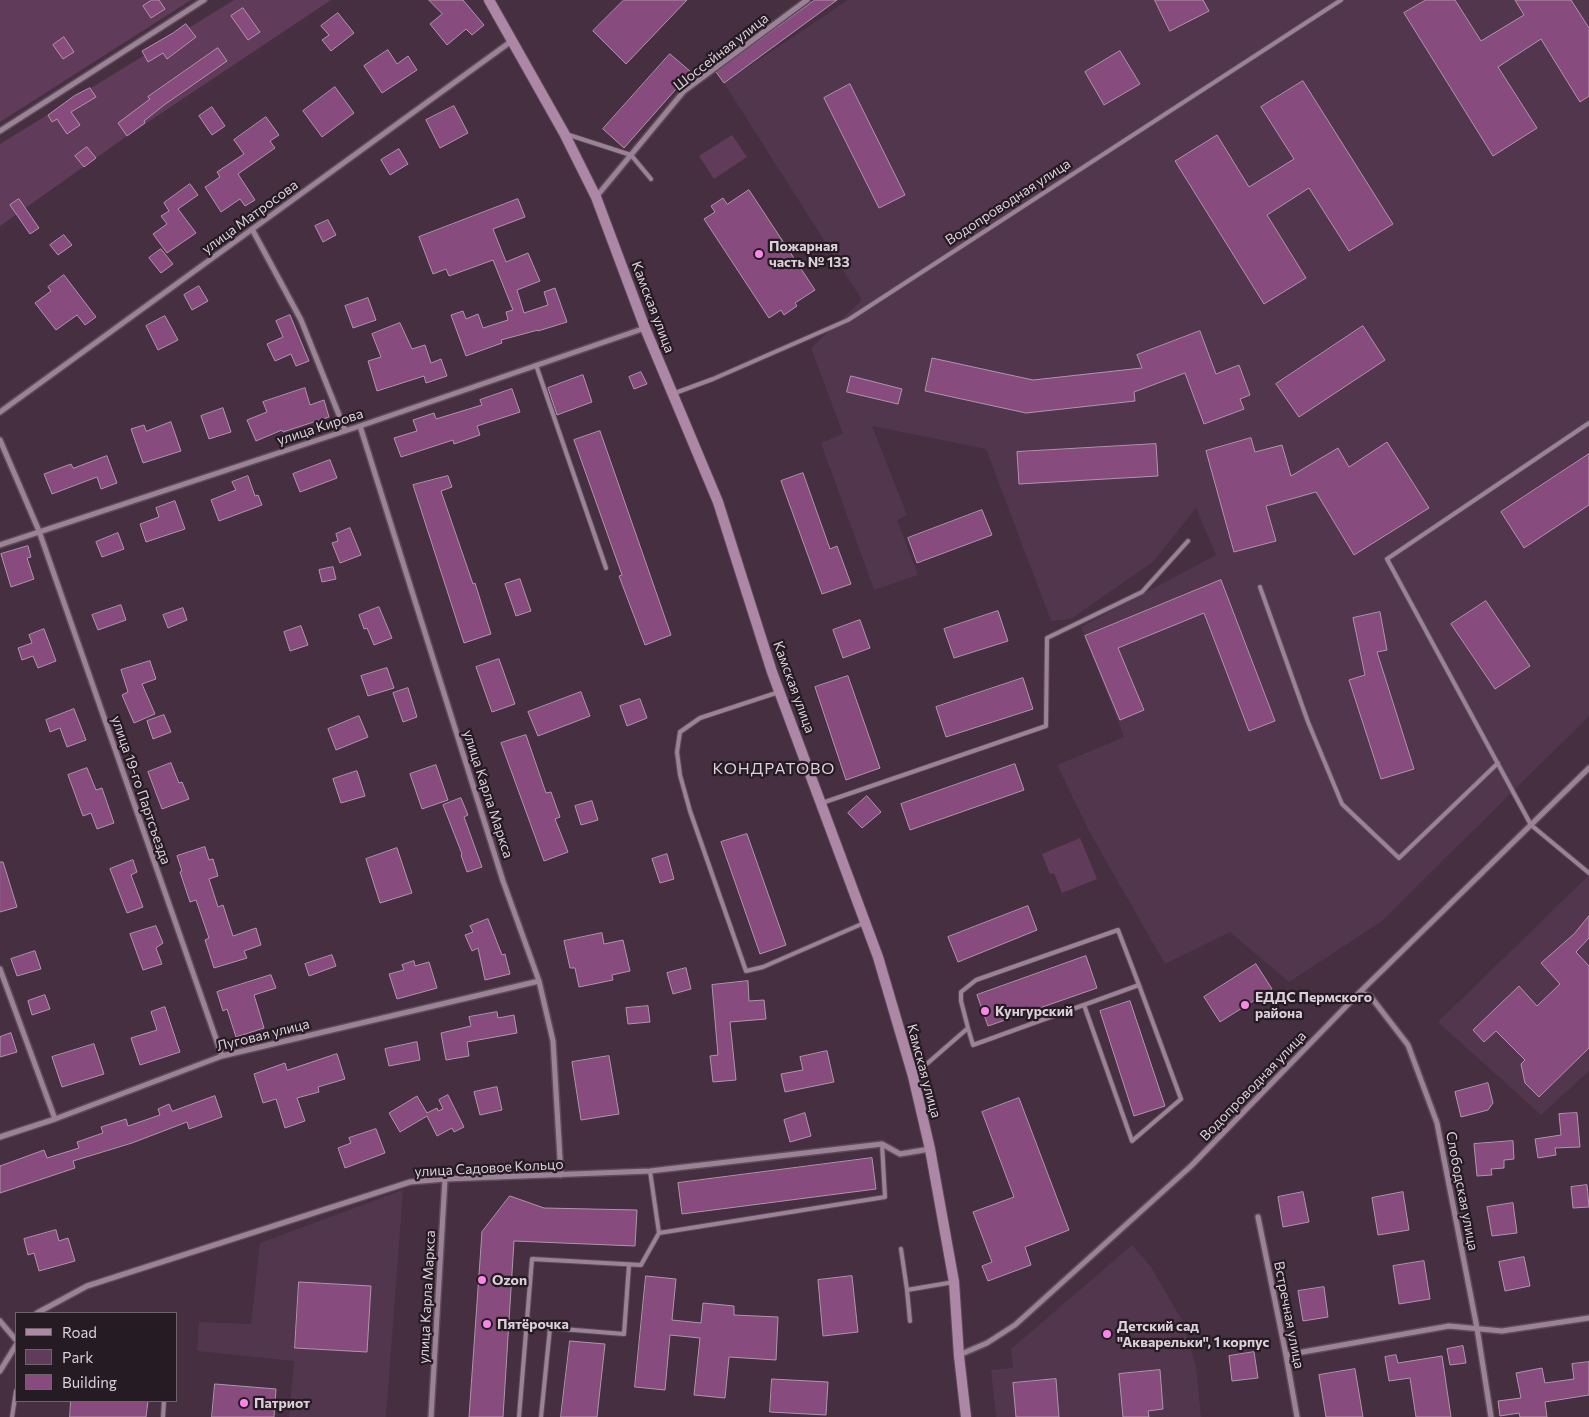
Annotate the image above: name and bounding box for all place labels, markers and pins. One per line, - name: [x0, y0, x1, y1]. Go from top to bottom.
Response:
- place label: Пожарная часть № 133: [769, 238, 850, 270]
- marker: Пожарная часть № 133: [753, 248, 765, 260]
- place label: ЕДДС Пермского района: [1255, 989, 1372, 1022]
- marker: ЕДДС Пермского района: [1239, 999, 1251, 1011]
- place label: Кунгурский: [995, 1003, 1073, 1019]
- marker: Кунгурский: [979, 1005, 991, 1017]
- place label: Ozon: [492, 1272, 527, 1288]
- marker: Ozon: [476, 1274, 488, 1286]
- place label: Пятёрочка: [497, 1316, 569, 1332]
- marker: Пятёрочка: [481, 1318, 493, 1330]
- place label: Детский сад "Акварельки", 1 корпус: [1117, 1318, 1269, 1350]
- marker: Детский сад "Акварельки", 1 корпус: [1101, 1328, 1113, 1340]
- place label: Патриот: [254, 1395, 310, 1411]
- marker: Патриот: [238, 1397, 250, 1409]

